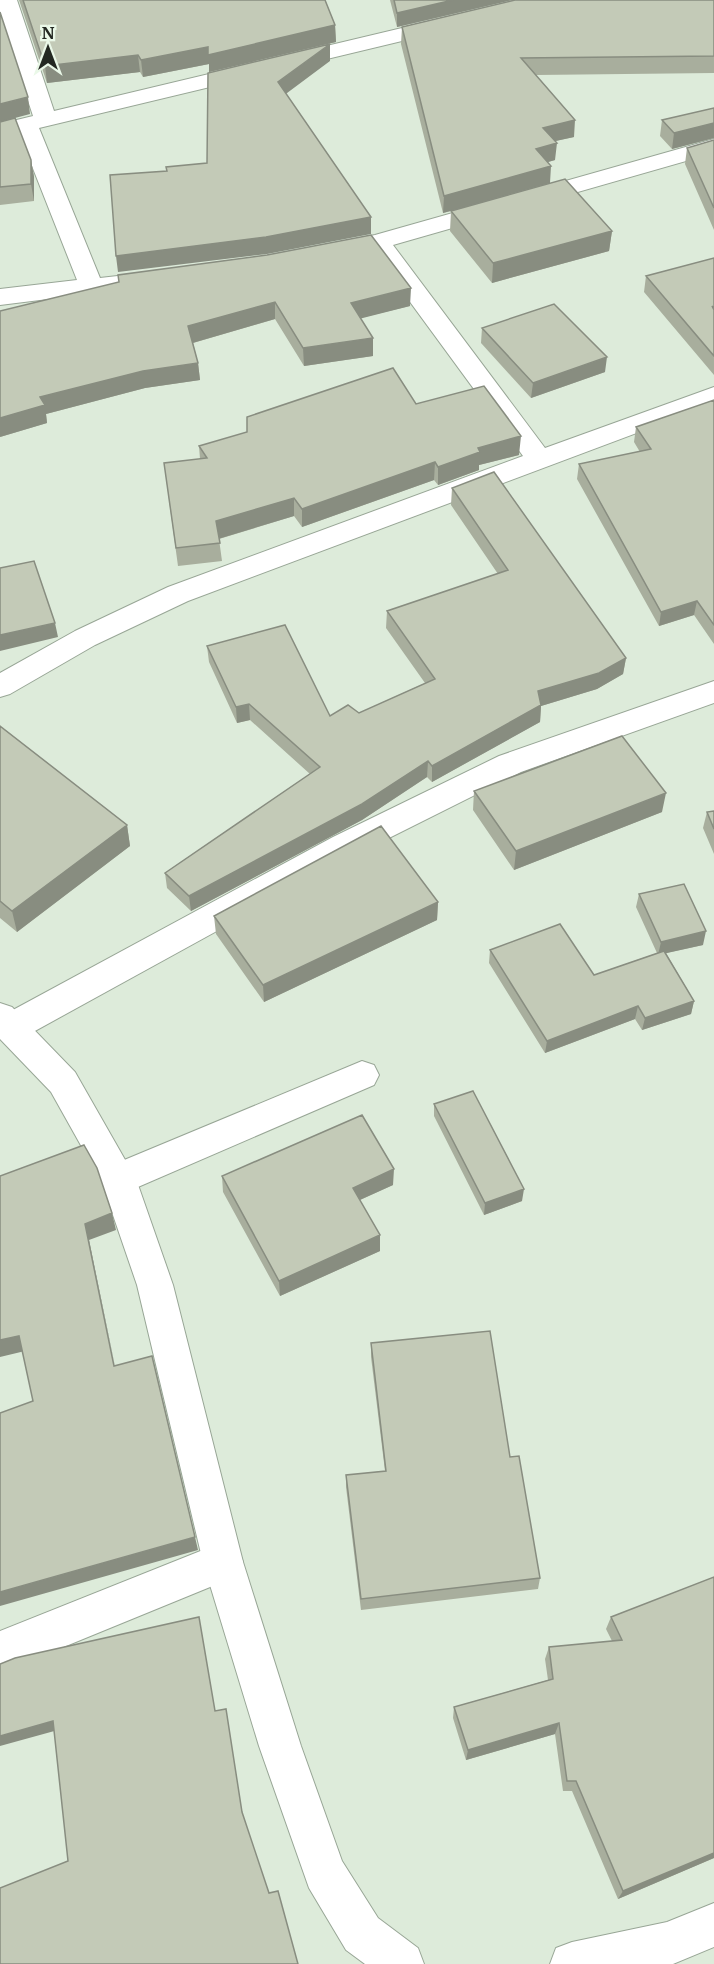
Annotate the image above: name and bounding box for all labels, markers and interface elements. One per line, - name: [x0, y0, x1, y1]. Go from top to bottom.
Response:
- north arrow: [18, 18, 78, 78]
- text: N: [42, 23, 55, 43]

